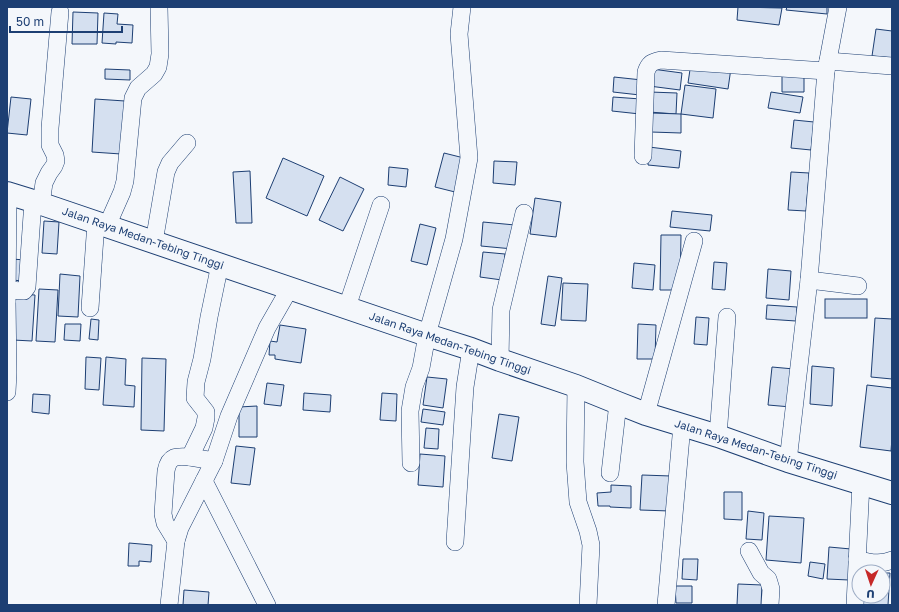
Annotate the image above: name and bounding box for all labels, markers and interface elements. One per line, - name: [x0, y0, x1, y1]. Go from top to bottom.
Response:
- scale bar: [10, 8, 122, 34]
- text: 50 m: [16, 14, 44, 29]
- street label: Jalan Raya Medan-Tebing Tinggi: [60, 204, 226, 271]
- street label: Jalan Raya Medan-Tebing Tinggi: [367, 309, 533, 376]
- street label: Jalan Raya Medan-Tebing Tinggi: [673, 416, 839, 481]
- north arrow: [851, 564, 891, 604]
- text: U: [866, 588, 875, 601]

